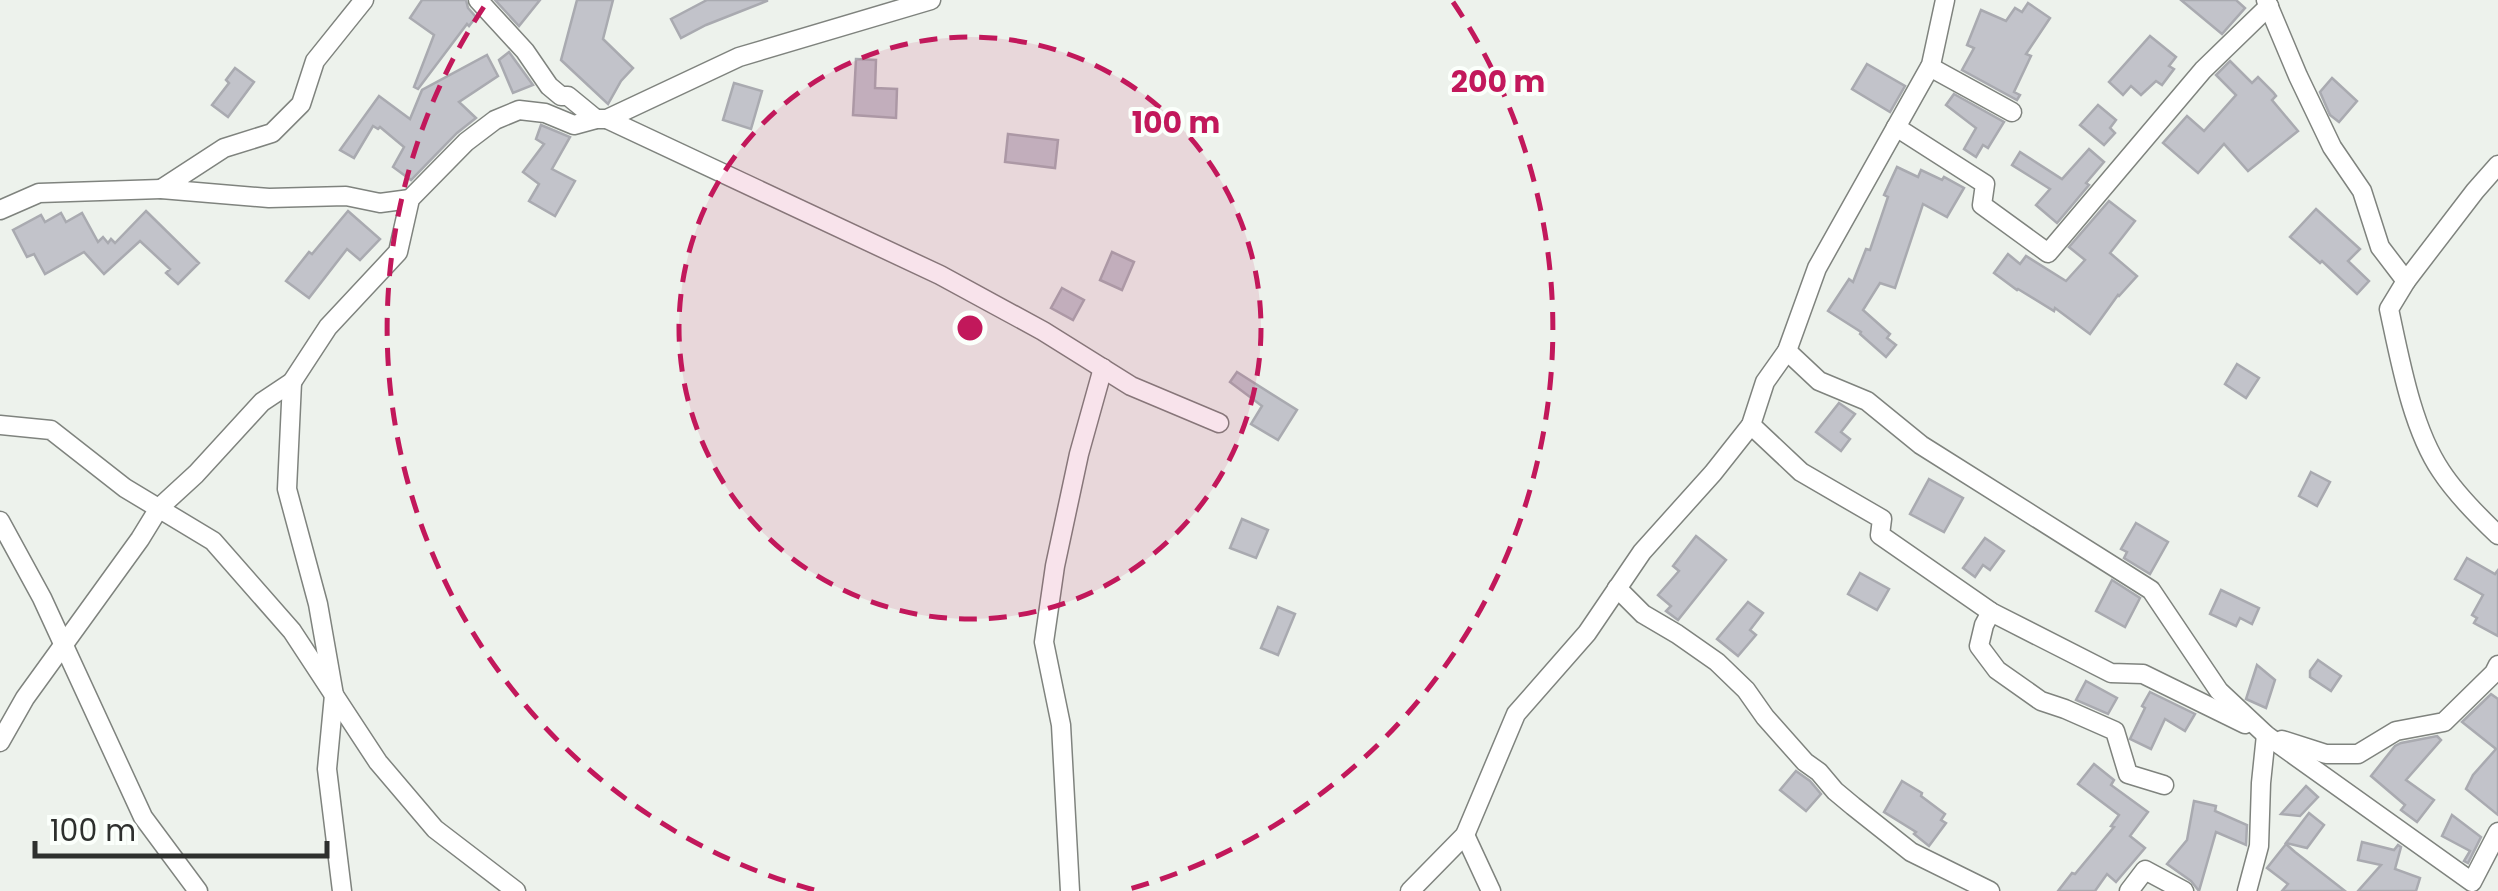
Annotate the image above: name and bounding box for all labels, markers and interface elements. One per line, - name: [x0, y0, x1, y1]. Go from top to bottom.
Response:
- text: 200 m: [1451, 60, 1545, 103]
- text: 100 m: [1132, 101, 1220, 144]
- centre of rings: [952, 310, 988, 346]
- scale bar: [35, 796, 328, 858]
- text: 100 m: [50, 809, 136, 852]

